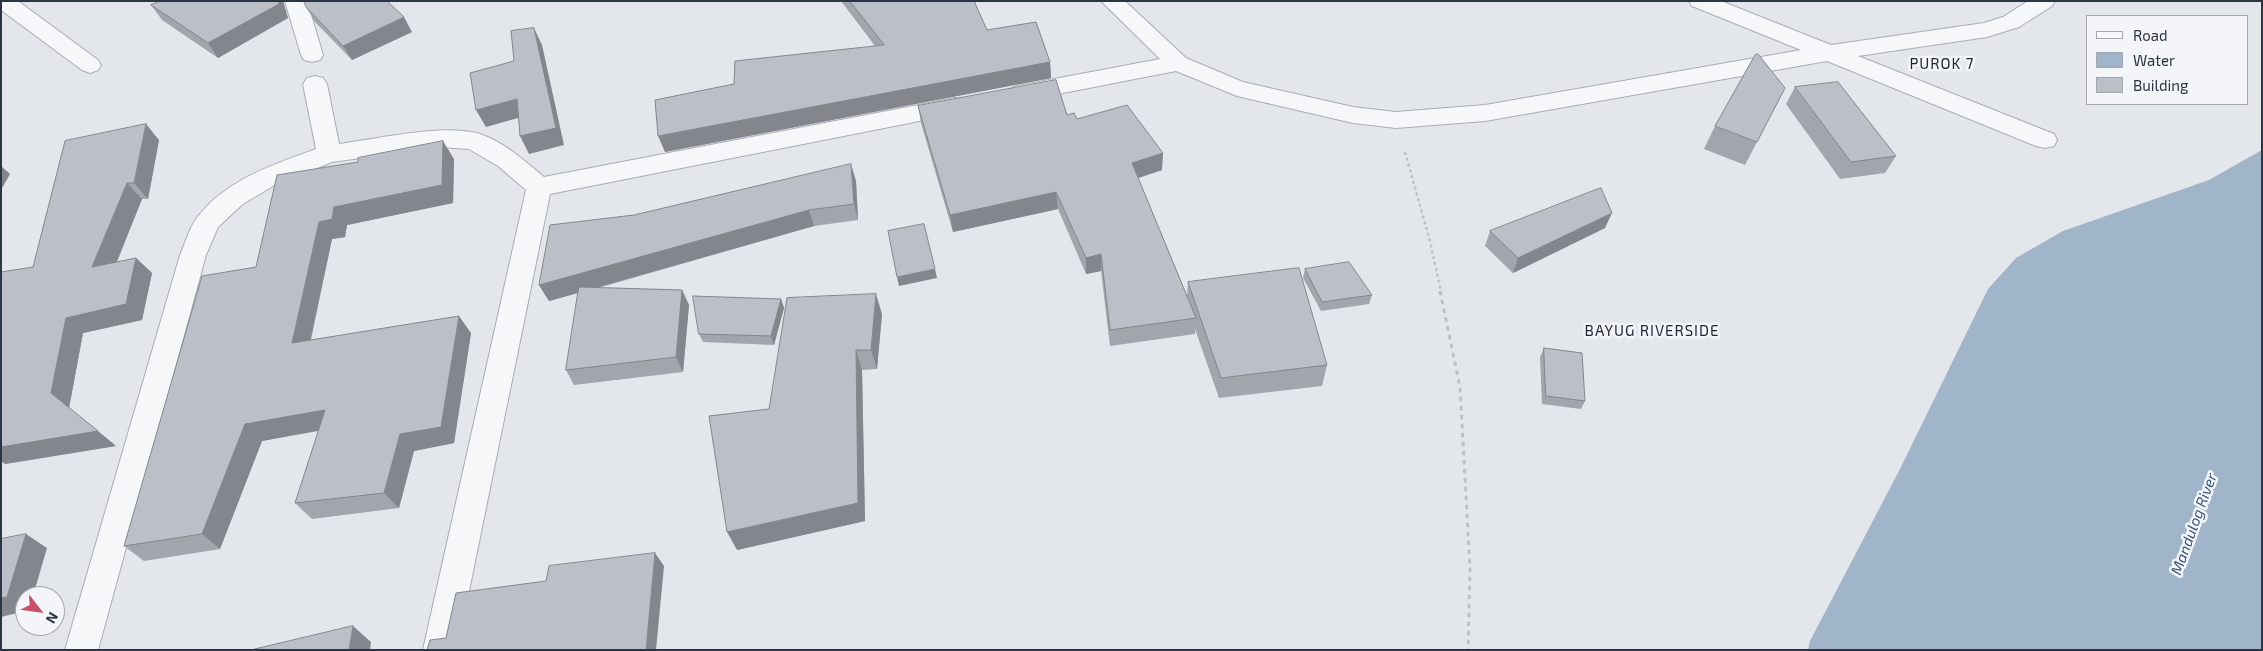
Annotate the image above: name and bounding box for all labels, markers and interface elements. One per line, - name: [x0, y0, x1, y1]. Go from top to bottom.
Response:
- legend: [2086, 15, 2248, 105]
- text: Road: [2133, 26, 2168, 44]
- text: Water: [2133, 51, 2175, 69]
- district label: PUROK 7: [1909, 55, 1975, 73]
- text: Building: [2133, 76, 2188, 94]
- district label: BAYUG RIVERSIDE: [1583, 322, 1721, 340]
- water label: Mandulog River: [2167, 471, 2221, 577]
- north arrow: [15, 586, 65, 636]
- text: N: [43, 610, 62, 627]

